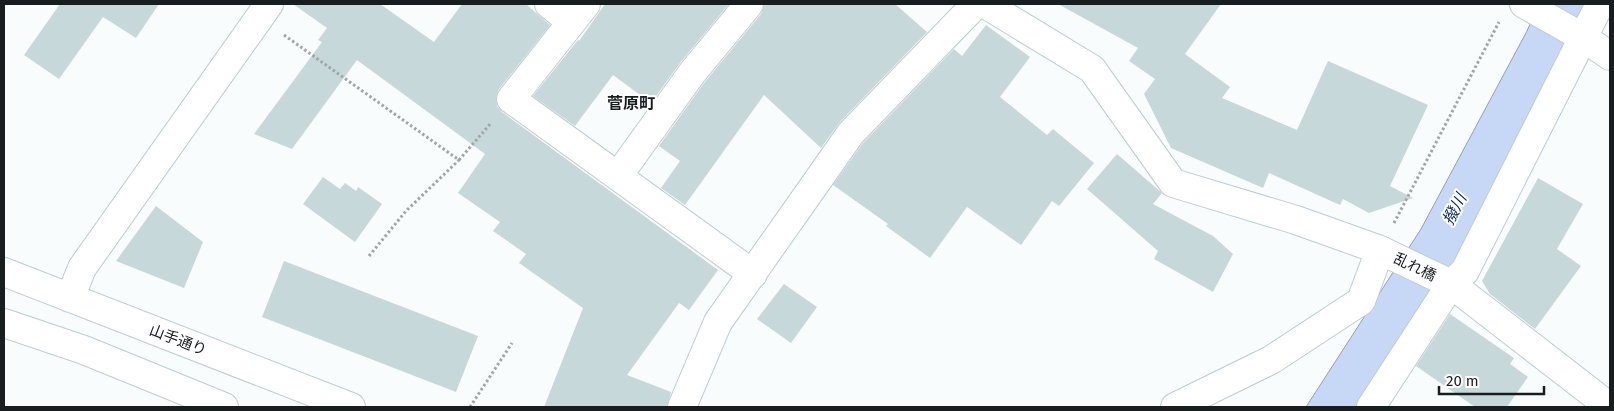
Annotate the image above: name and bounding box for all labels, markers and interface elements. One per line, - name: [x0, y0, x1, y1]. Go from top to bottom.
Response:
- district label: 菅原町: [607, 94, 655, 113]
- water label: 撥川: [1439, 189, 1471, 228]
- street label: 乱れ橋: [1391, 249, 1439, 285]
- street label: 山手通り: [147, 321, 209, 359]
- scale bar: [1439, 364, 1544, 396]
- text: 20 m: [1446, 372, 1479, 390]

